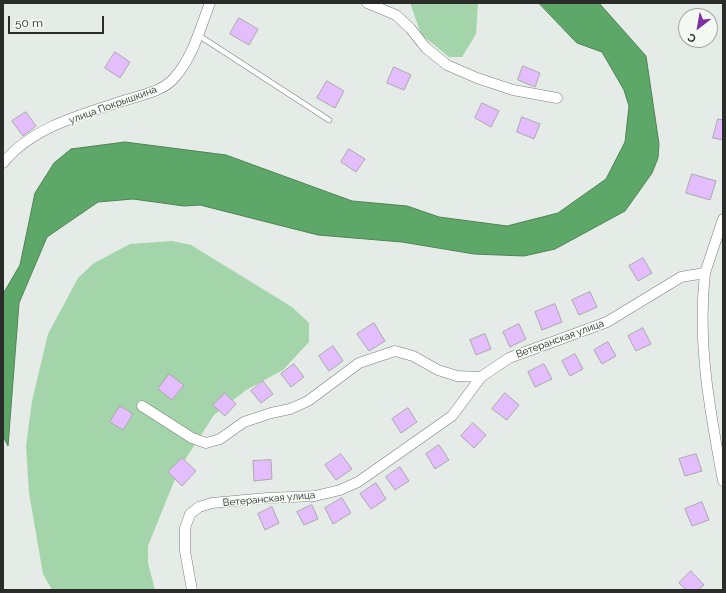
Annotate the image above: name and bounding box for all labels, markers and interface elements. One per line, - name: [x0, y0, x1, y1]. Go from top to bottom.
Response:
- scale bar: [10, 8, 106, 34]
- north arrow: [678, 8, 718, 48]
- text: 50 m: [15, 16, 43, 30]
- text: С: [686, 30, 699, 45]
- street label: улица Покрышкина: [67, 84, 159, 126]
- street label: Ветеранская улица: [514, 317, 606, 361]
- street label: Ветеранская улица: [222, 489, 316, 509]

